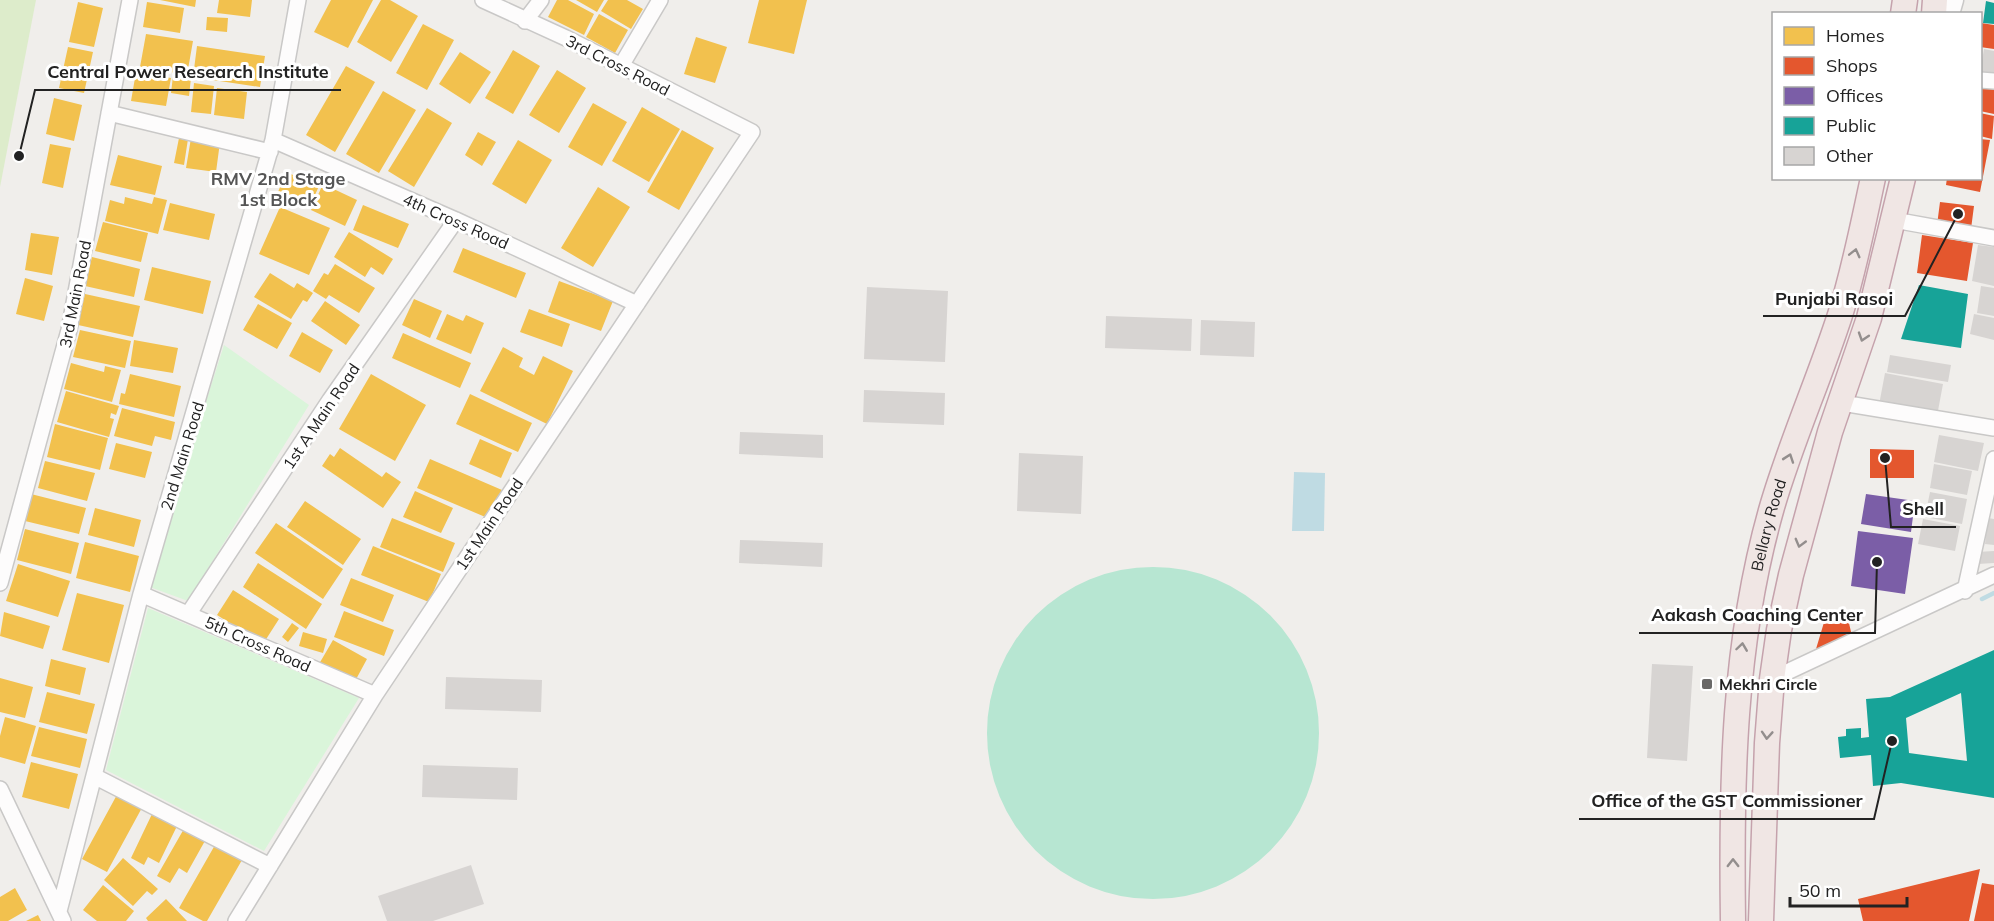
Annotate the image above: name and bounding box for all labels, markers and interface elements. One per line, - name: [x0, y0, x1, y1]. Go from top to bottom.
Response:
- legend: [1772, 12, 1982, 180]
- text: Homes: [1826, 24, 1885, 47]
- street label: 3rd Cross Road: [563, 30, 673, 100]
- callout: Central Power Research Institute: [35, 54, 341, 90]
- text: Shops: [1826, 54, 1878, 77]
- text: Central Power Research Institute: [47, 60, 329, 83]
- text: Offices: [1826, 84, 1884, 107]
- text: Public: [1826, 114, 1876, 137]
- text: Other: [1826, 144, 1874, 167]
- district label: RMV 2nd Stage 1st Block: [211, 167, 345, 211]
- street label: 4th Cross Road: [400, 189, 512, 253]
- street label: 3rd Main Road: [55, 239, 95, 349]
- one-way arrow: [1848, 248, 1861, 258]
- callout: Punjabi Rasoi: [1763, 280, 1905, 316]
- text: Punjabi Rasoi: [1775, 287, 1893, 310]
- one-way arrow: [1858, 331, 1870, 342]
- street label: 1st A Main Road: [278, 359, 364, 473]
- street label: 2nd Main Road: [156, 399, 208, 513]
- one-way arrow: [1782, 453, 1795, 464]
- street label: 1st Main Road: [451, 474, 527, 574]
- street label: Bellary Road: [1746, 476, 1790, 573]
- callout: Shell: [1891, 491, 1956, 527]
- text: Shell: [1902, 497, 1944, 520]
- one-way arrow: [1795, 537, 1807, 548]
- callout: Aakash Coaching Center: [1639, 597, 1875, 633]
- text: Aakash Coaching Center: [1651, 603, 1864, 626]
- street label: 5th Cross Road: [202, 612, 314, 676]
- one-way arrow: [1736, 642, 1748, 652]
- place label: Mekhri Circle: [1719, 674, 1818, 694]
- marker: Mekhri Circle: [1700, 677, 1714, 691]
- one-way arrow: [1761, 731, 1774, 740]
- callout: Office of the GST Commissioner: [1579, 783, 1874, 819]
- text: Office of the GST Commissioner: [1591, 789, 1864, 812]
- one-way arrow: [1727, 858, 1739, 867]
- scale bar: [1790, 870, 1907, 908]
- text: 50 m: [1799, 879, 1841, 902]

